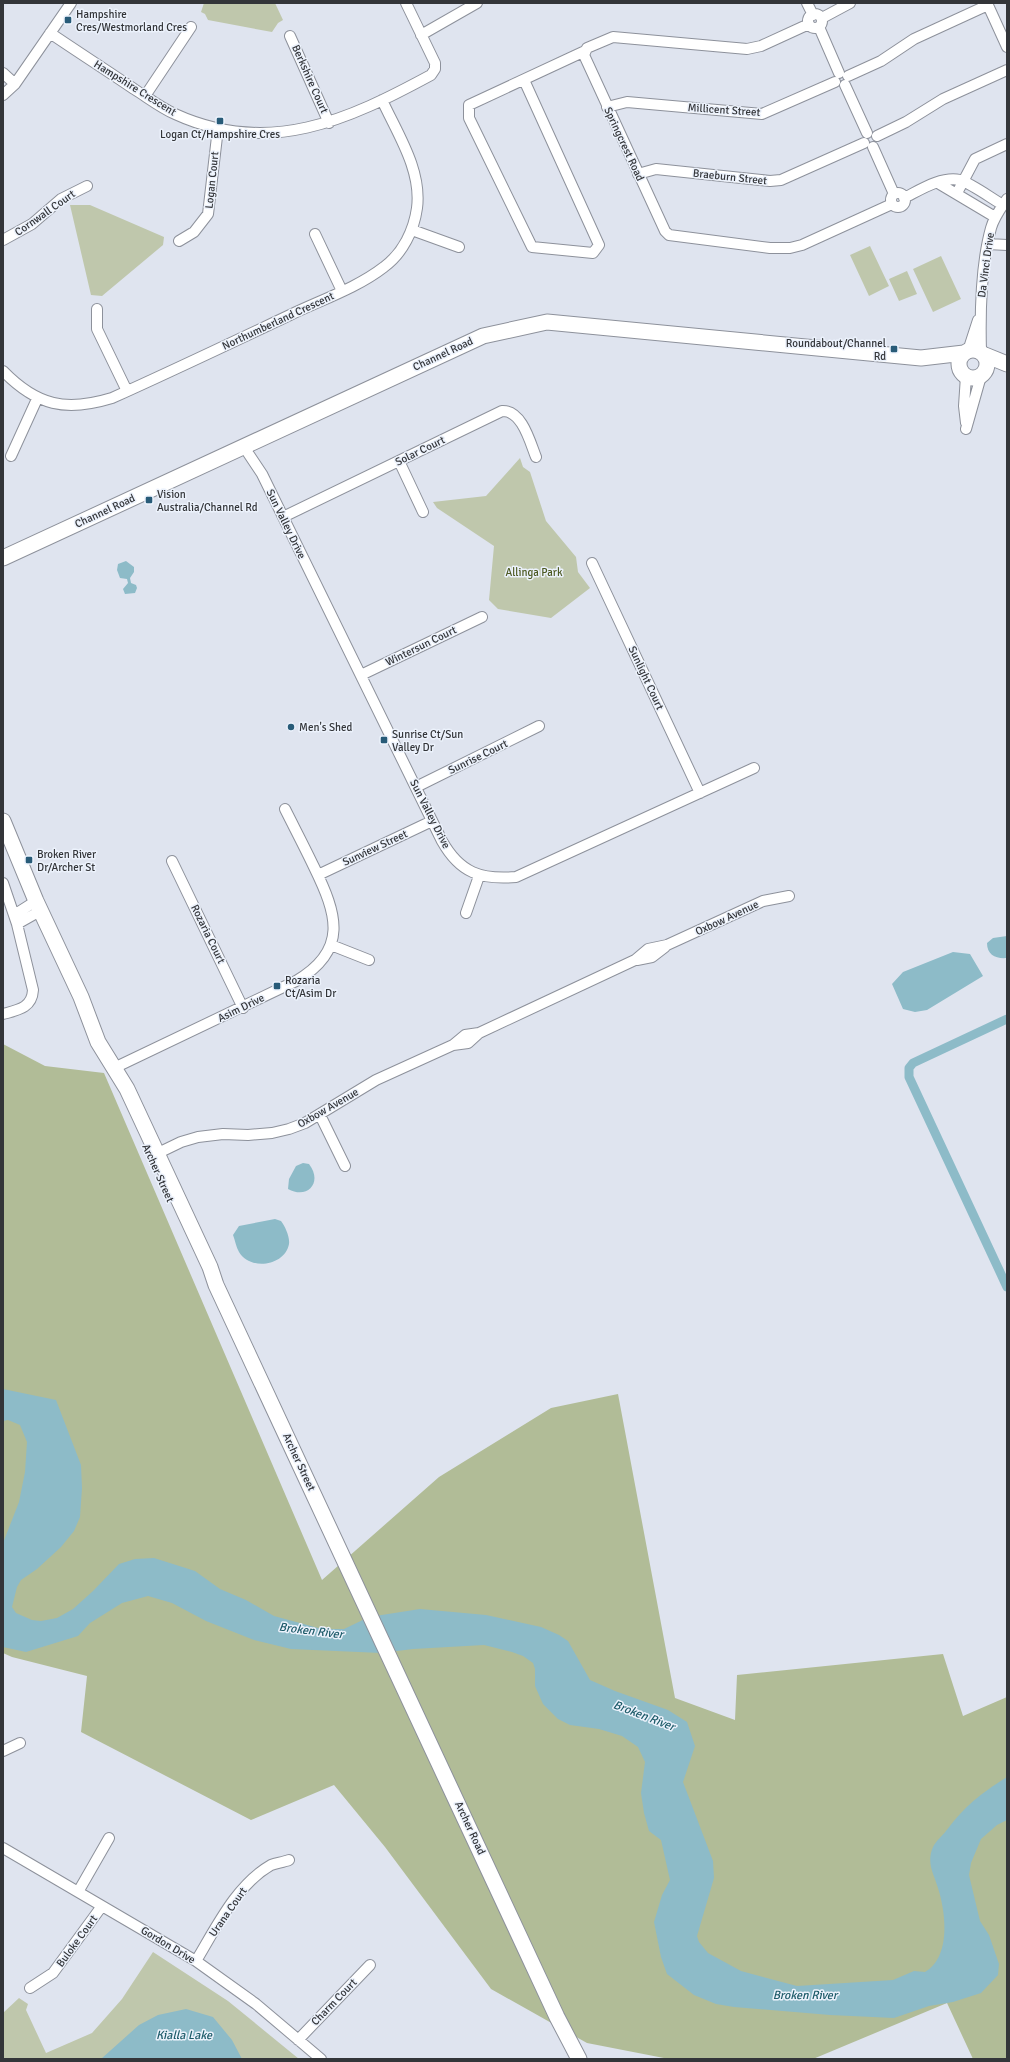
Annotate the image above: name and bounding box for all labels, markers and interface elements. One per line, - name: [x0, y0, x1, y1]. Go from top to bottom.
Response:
- place label: Hampshire Cres/Westmorland Cres: [76, 8, 187, 34]
- marker: Hampshire Cres/Westmorland Cres: [63, 15, 73, 25]
- street label: Berkshire Court: [289, 43, 331, 115]
- street label: Hampshire Crescent: [92, 57, 179, 119]
- street label: Millicent Street: [687, 101, 761, 119]
- street label: Springcrest Road: [601, 105, 647, 183]
- marker: Logan Ct/Hampshire Cres: [215, 116, 225, 126]
- place label: Logan Ct/Hampshire Cres: [160, 128, 280, 141]
- street label: Logan Court: [203, 151, 221, 209]
- street label: Braeburn Street: [692, 167, 768, 187]
- street label: Cornwall Court: [12, 187, 78, 239]
- street label: Da Vinci Drive: [975, 232, 997, 298]
- street label: Northumberland Crescent: [220, 289, 336, 353]
- street label: Channel Road: [411, 334, 475, 374]
- place label: Roundabout/Channel Rd: [786, 337, 886, 363]
- marker: Roundabout/Channel Rd: [889, 344, 899, 354]
- street label: Solar Court: [393, 433, 447, 469]
- street label: Sun Valley Drive: [264, 487, 308, 561]
- place label: Vision Australia/Channel Rd: [157, 488, 258, 514]
- street label: Channel Road: [73, 491, 137, 531]
- marker: Vision Australia/Channel Rd: [144, 495, 154, 505]
- park label: Allinga Park: [506, 566, 563, 579]
- street label: Wintersun Court: [383, 623, 459, 669]
- street label: Sunlight Court: [626, 644, 666, 712]
- place label: Men's Shed: [299, 721, 352, 734]
- marker: Men's Shed: [286, 722, 296, 732]
- place label: Sunrise Ct/Sun Valley Dr: [392, 728, 463, 754]
- marker: Sunrise Ct/Sun Valley Dr: [379, 735, 389, 745]
- street label: Sunrise Court: [446, 737, 510, 777]
- street label: Sun Valley Drive: [407, 777, 453, 851]
- street label: Sunview Street: [340, 827, 410, 869]
- place label: Broken River Dr/Archer St: [37, 848, 96, 874]
- marker: Broken River Dr/Archer St: [24, 855, 34, 865]
- street label: Oxbow Avenue: [693, 898, 761, 938]
- street label: Rozaria Court: [188, 902, 228, 966]
- place label: Rozaria Ct/Asim Dr: [285, 974, 336, 1000]
- marker: Rozaria Ct/Asim Dr: [272, 981, 282, 991]
- street label: Asim Drive: [216, 991, 266, 1025]
- street label: Oxbow Avenue: [295, 1085, 361, 1131]
- street label: Archer Street: [139, 1142, 177, 1204]
- street label: Archer Street: [280, 1431, 318, 1493]
- water label: Broken River: [278, 1620, 346, 1643]
- water label: Broken River: [611, 1697, 678, 1735]
- street label: Archer Road: [452, 1799, 488, 1857]
- street label: Urana Court: [206, 1885, 250, 1939]
- street label: Buloke Court: [54, 1912, 100, 1970]
- street label: Gordon Drive: [138, 1924, 198, 1966]
- street label: Charm Court: [309, 1976, 360, 2028]
- water label: Broken River: [773, 1988, 839, 2003]
- water label: Kialla Lake: [156, 2028, 213, 2043]

